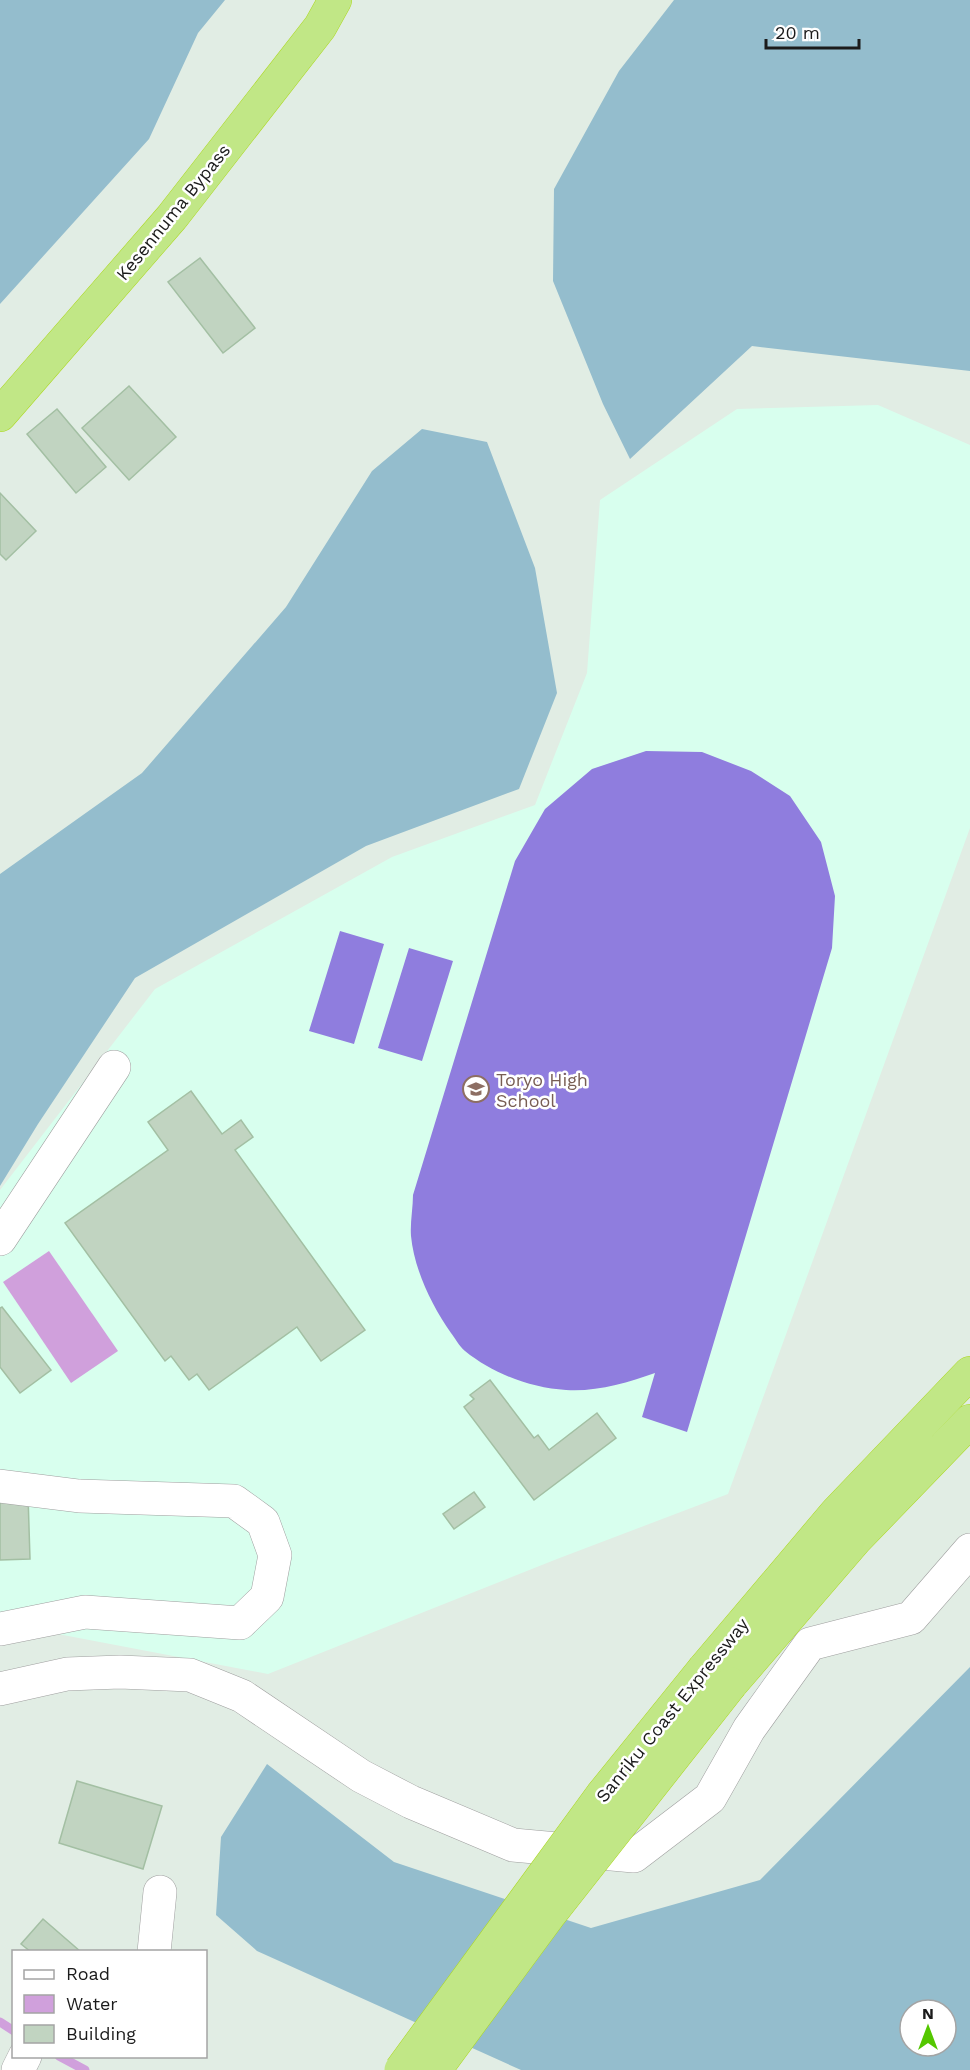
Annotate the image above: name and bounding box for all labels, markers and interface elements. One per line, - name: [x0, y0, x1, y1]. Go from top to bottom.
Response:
- scale bar: [766, 12, 859, 50]
- text: 20 m: [775, 22, 820, 43]
- street label: Kesennuma Bypass: [112, 140, 234, 284]
- place label: Toryo High School: [496, 1069, 588, 1111]
- school or university icon: Toryo High School: [461, 1074, 491, 1104]
- street label: Sanriku Coast Expressway: [591, 1613, 753, 1806]
- legend: [12, 1950, 207, 2058]
- text: Road: [66, 1963, 110, 1984]
- text: Water: [66, 1993, 118, 2014]
- north arrow: [898, 1998, 958, 2058]
- text: N: [922, 2004, 934, 2023]
- text: Building: [66, 2023, 136, 2044]

